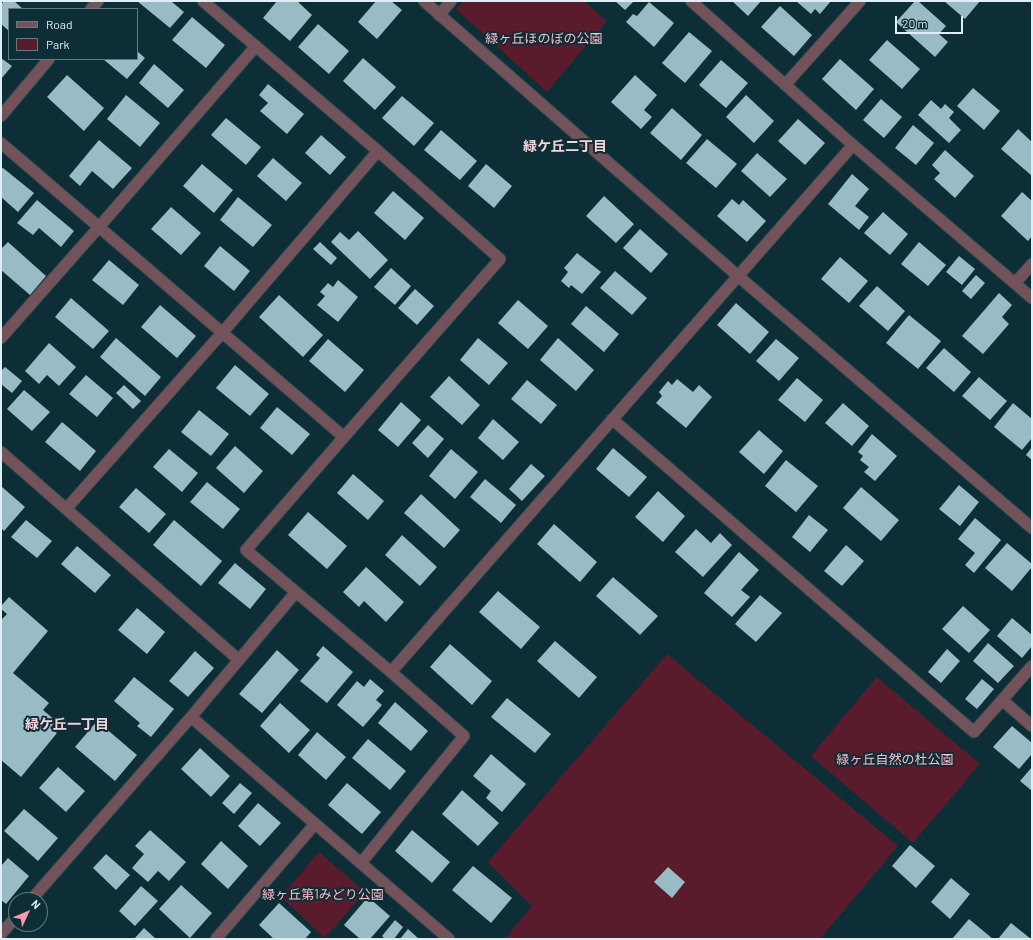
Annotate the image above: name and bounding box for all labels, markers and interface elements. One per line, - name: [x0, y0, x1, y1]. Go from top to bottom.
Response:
- legend: [8, 8, 138, 60]
- scale bar: [897, 8, 965, 34]
- text: 20 m: [902, 16, 928, 30]
- text: Road: [46, 17, 73, 31]
- park label: 緑ヶ丘ほのぼの公園: [486, 31, 602, 47]
- text: Park: [46, 37, 70, 51]
- district label: 緑ケ丘二丁目: [523, 138, 607, 154]
- district label: 緑ケ丘一丁目: [25, 716, 109, 732]
- park label: 緑ヶ丘自然の杜公園: [837, 752, 953, 768]
- park label: 緑ヶ丘第1みどり公園: [262, 887, 384, 903]
- north arrow: [8, 892, 48, 932]
- text: N: [29, 897, 43, 911]

